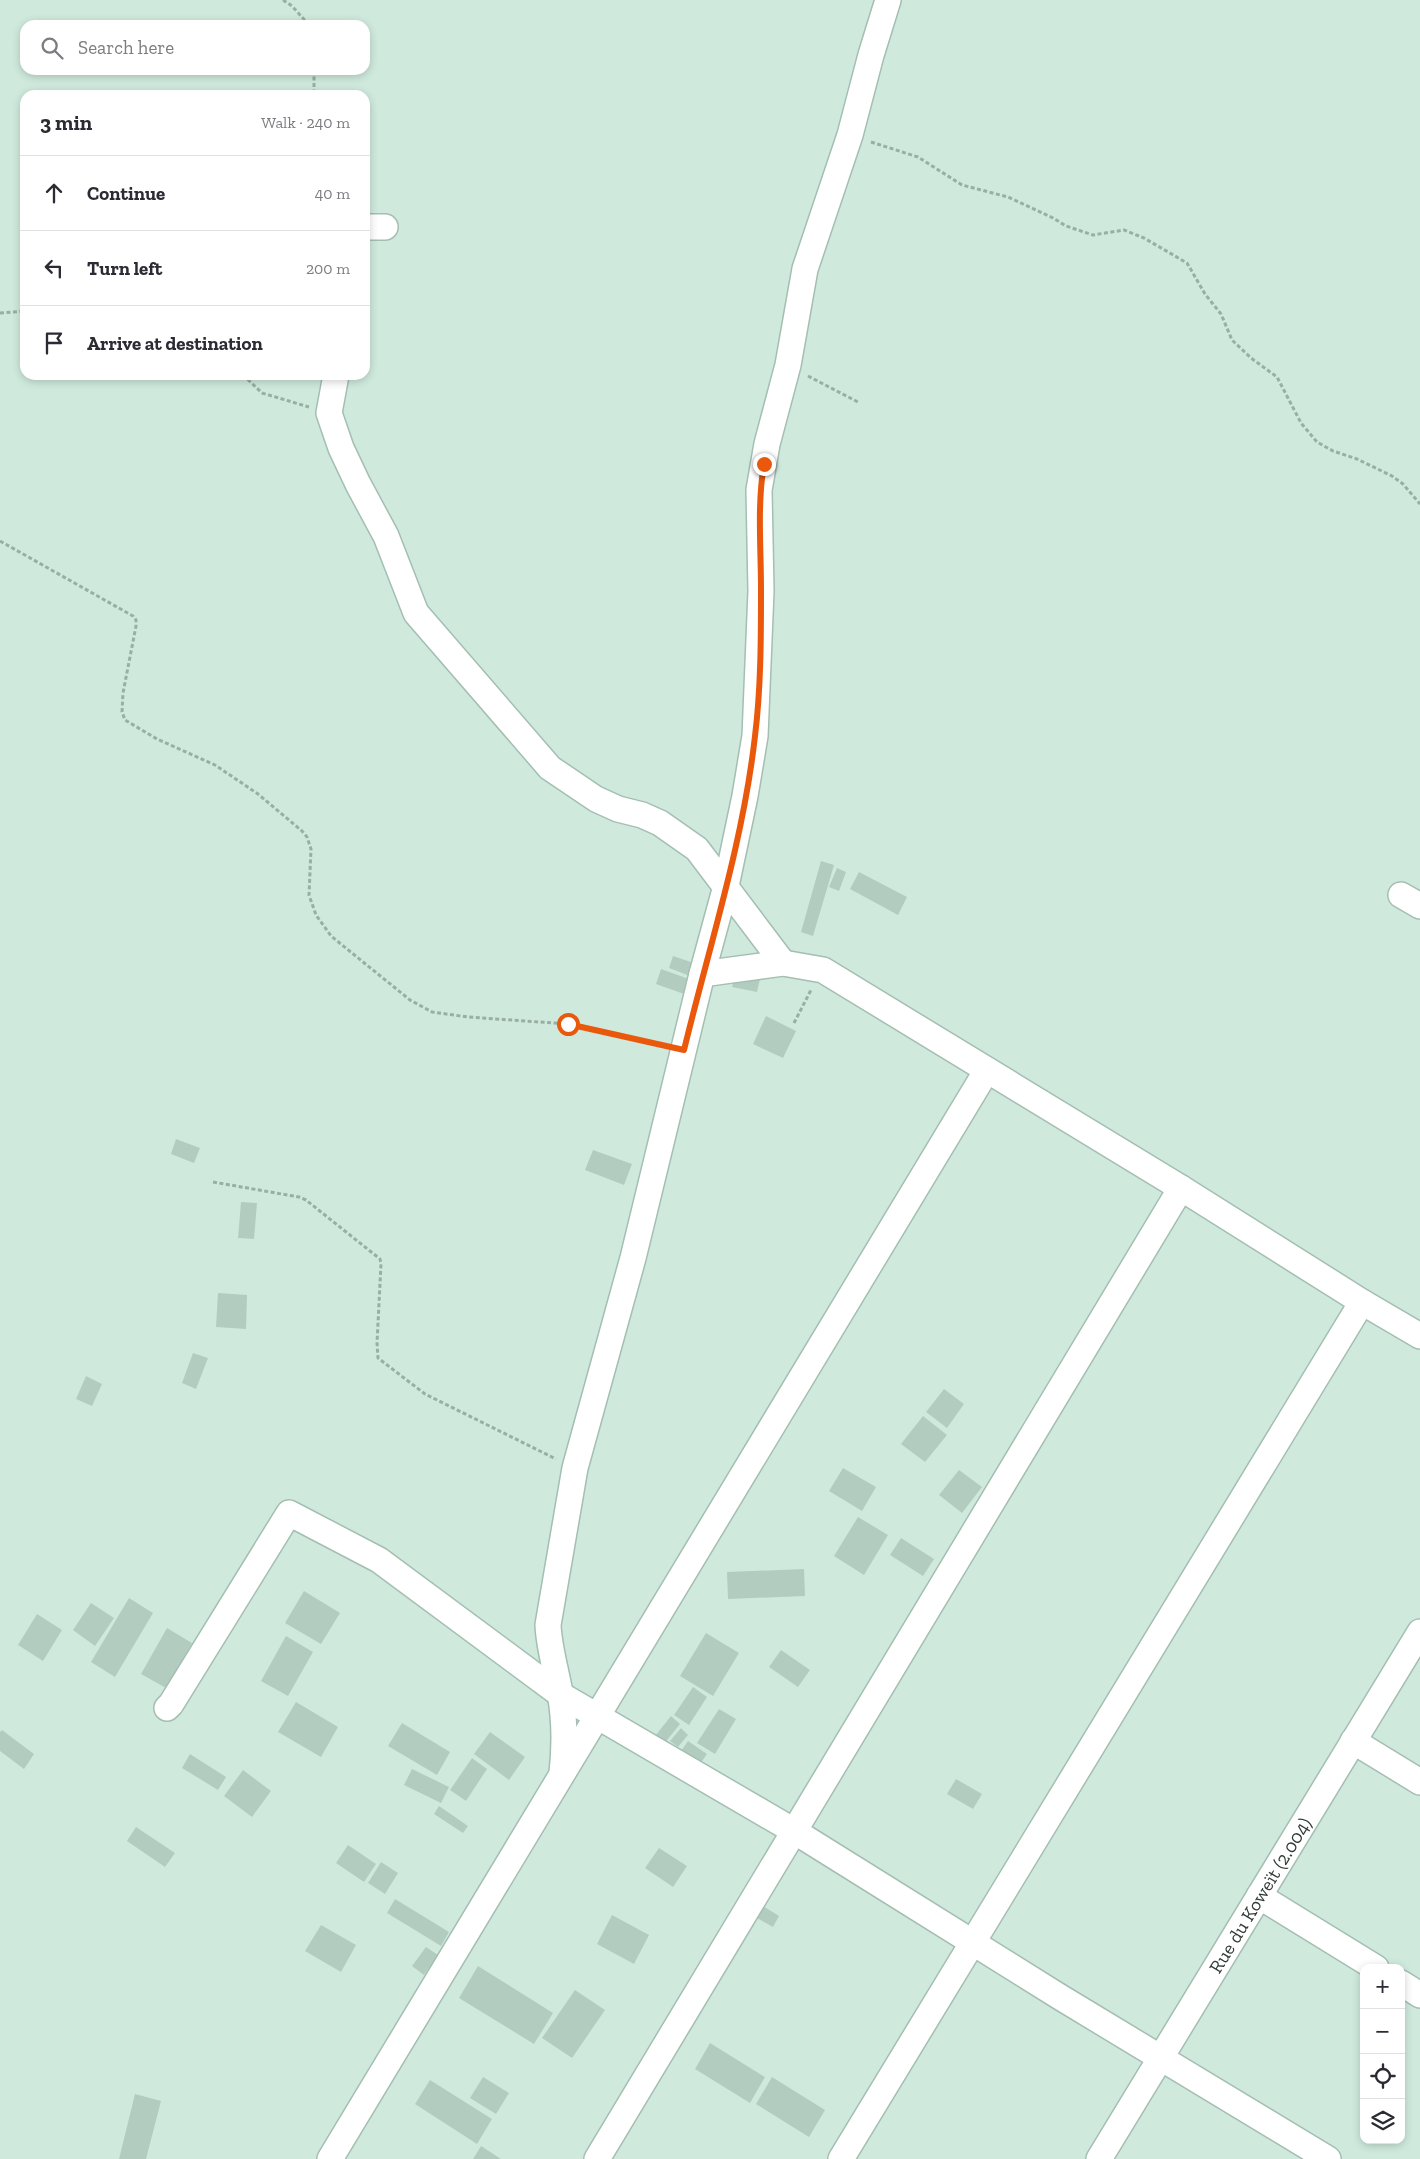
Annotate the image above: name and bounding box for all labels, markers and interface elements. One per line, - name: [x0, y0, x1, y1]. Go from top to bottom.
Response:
- search box: [20, 20, 370, 75]
- icon: search: [38, 34, 66, 62]
- text: Search here: [78, 36, 174, 59]
- text: 3 min: [40, 110, 92, 135]
- text: Walk · 240 m: [261, 113, 350, 132]
- icon: ahead: [40, 179, 68, 207]
- text: Continue: [87, 182, 165, 205]
- text: 40 m: [315, 184, 350, 203]
- icon: left: [40, 254, 68, 282]
- text: Turn left: [87, 257, 162, 280]
- text: 200 m: [306, 259, 350, 278]
- icon: arrive: [40, 329, 68, 357]
- text: Arrive at destination: [87, 332, 263, 355]
- route end: [753, 453, 776, 476]
- route start: [557, 1013, 580, 1036]
- street label: Rue du Koweït (2.004): [1204, 1813, 1316, 1977]
- map controls: [1360, 1964, 1405, 2144]
- button: +: [1360, 1964, 1405, 2009]
- button: −: [1360, 2009, 1405, 2054]
- button: locate: [1360, 2054, 1405, 2099]
- button: layers: [1360, 2099, 1405, 2144]

